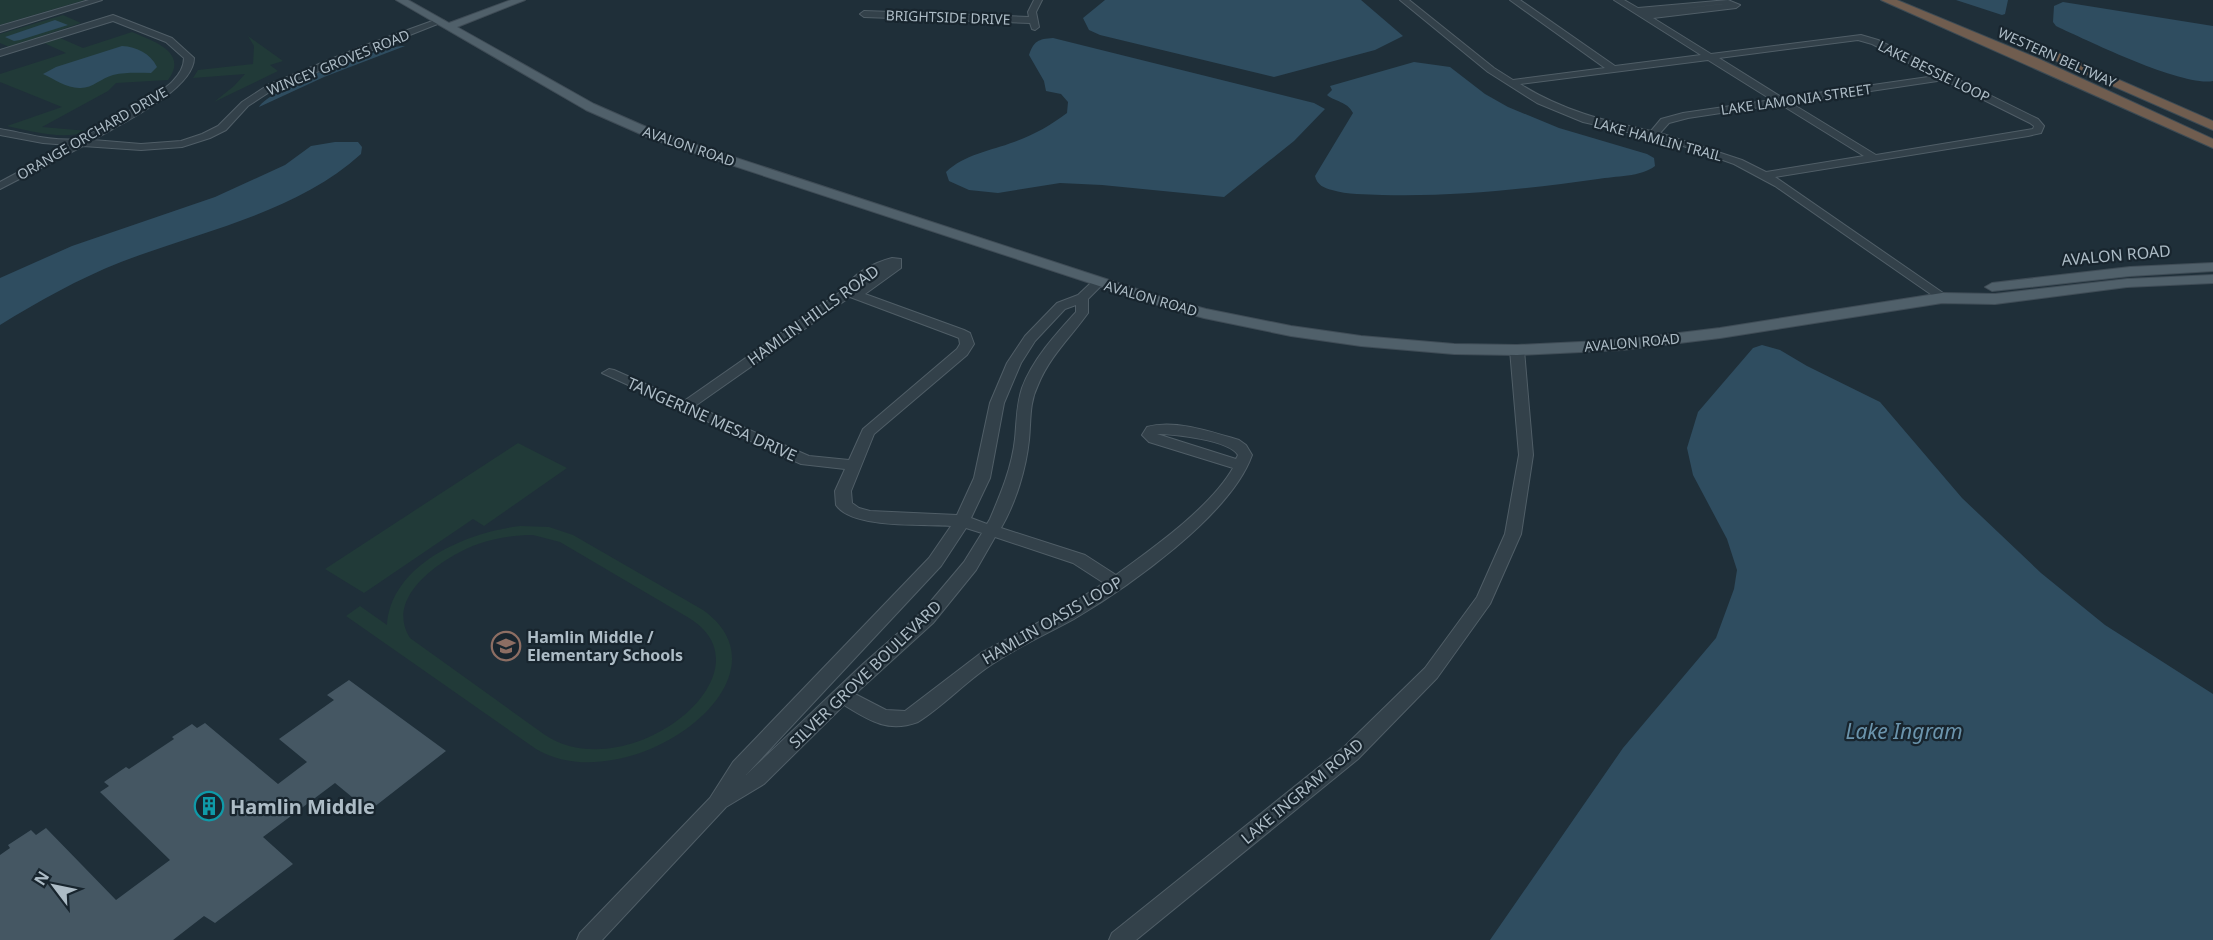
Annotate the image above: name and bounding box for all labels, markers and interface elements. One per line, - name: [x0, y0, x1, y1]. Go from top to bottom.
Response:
- street label: BRIGHTSIDE DRIVE: [885, 5, 1011, 29]
- street label: WESTERN BELTWAY: [1995, 22, 2119, 92]
- street label: WINCEY GROVES ROAD: [264, 25, 412, 99]
- street label: LAKE BESSIE LOOP: [1875, 36, 1993, 106]
- street label: LAKE LAMONIA STREET: [1720, 79, 1873, 119]
- street label: ORANGE ORCHARD DRIVE: [13, 82, 171, 184]
- street label: LAKE HAMLIN TRAIL: [1592, 113, 1724, 165]
- street label: AVALON ROAD: [641, 121, 737, 171]
- street label: AVALON ROAD: [2060, 239, 2172, 271]
- street label: HAMLIN HILLS ROAD: [743, 260, 883, 370]
- street label: AVALON ROAD: [1102, 276, 1200, 320]
- street label: AVALON ROAD: [1583, 328, 1681, 356]
- street label: TANGERINE MESA DRIVE: [624, 372, 800, 466]
- street label: HAMLIN OASIS LOOP: [978, 571, 1126, 669]
- street label: SILVER GROVE BOULEVARD: [784, 595, 946, 753]
- place label: Hamlin Middle / Elementary Schools: [527, 626, 683, 666]
- school or university icon: Hamlin Middle / Elementary Schools: [490, 630, 522, 662]
- water label: Lake Ingram: [1845, 717, 1963, 745]
- street label: LAKE INGRAM ROAD: [1236, 733, 1368, 849]
- building icon: Hamlin Middle: [193, 790, 225, 822]
- place label: Hamlin Middle: [230, 793, 375, 820]
- north arrow: [24, 856, 84, 916]
- text: N: [29, 867, 54, 889]

